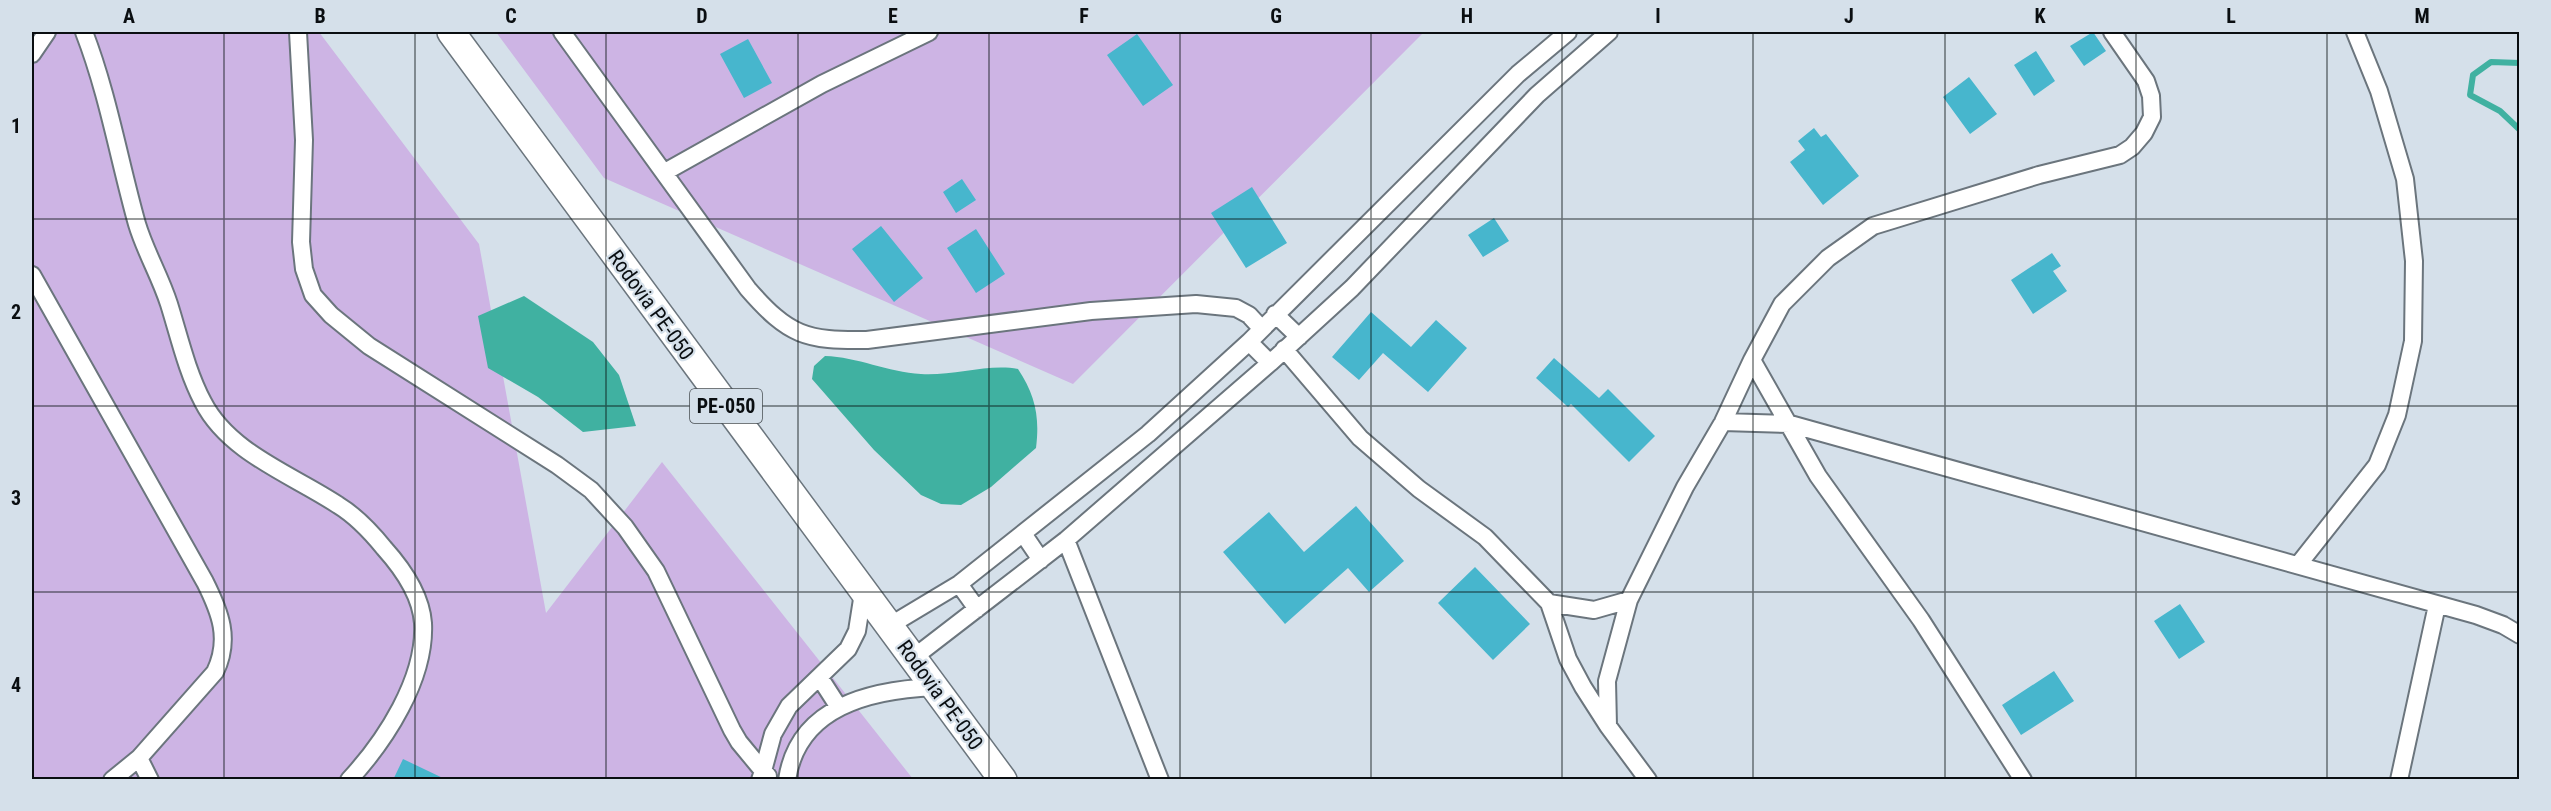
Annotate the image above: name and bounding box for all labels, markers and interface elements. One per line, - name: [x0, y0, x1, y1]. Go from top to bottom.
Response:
- text: A: [123, 4, 135, 28]
- text: B: [314, 4, 326, 28]
- text: C: [505, 4, 517, 28]
- text: D: [696, 4, 708, 28]
- text: E: [888, 4, 898, 28]
- text: F: [1079, 4, 1089, 28]
- text: G: [1270, 4, 1282, 28]
- text: H: [1461, 4, 1473, 28]
- text: I: [1655, 4, 1661, 28]
- text: J: [1844, 4, 1854, 28]
- text: K: [2034, 4, 2046, 28]
- text: L: [2226, 4, 2236, 28]
- text: M: [2414, 4, 2430, 28]
- text: 1: [11, 114, 21, 138]
- street label: Rodovia PE-050: [603, 246, 699, 364]
- text: 2: [11, 300, 21, 324]
- road number: PE-050: [690, 389, 762, 423]
- text: 3: [11, 486, 21, 510]
- street label: Rodovia PE-050: [892, 636, 988, 754]
- text: 4: [11, 673, 21, 697]

